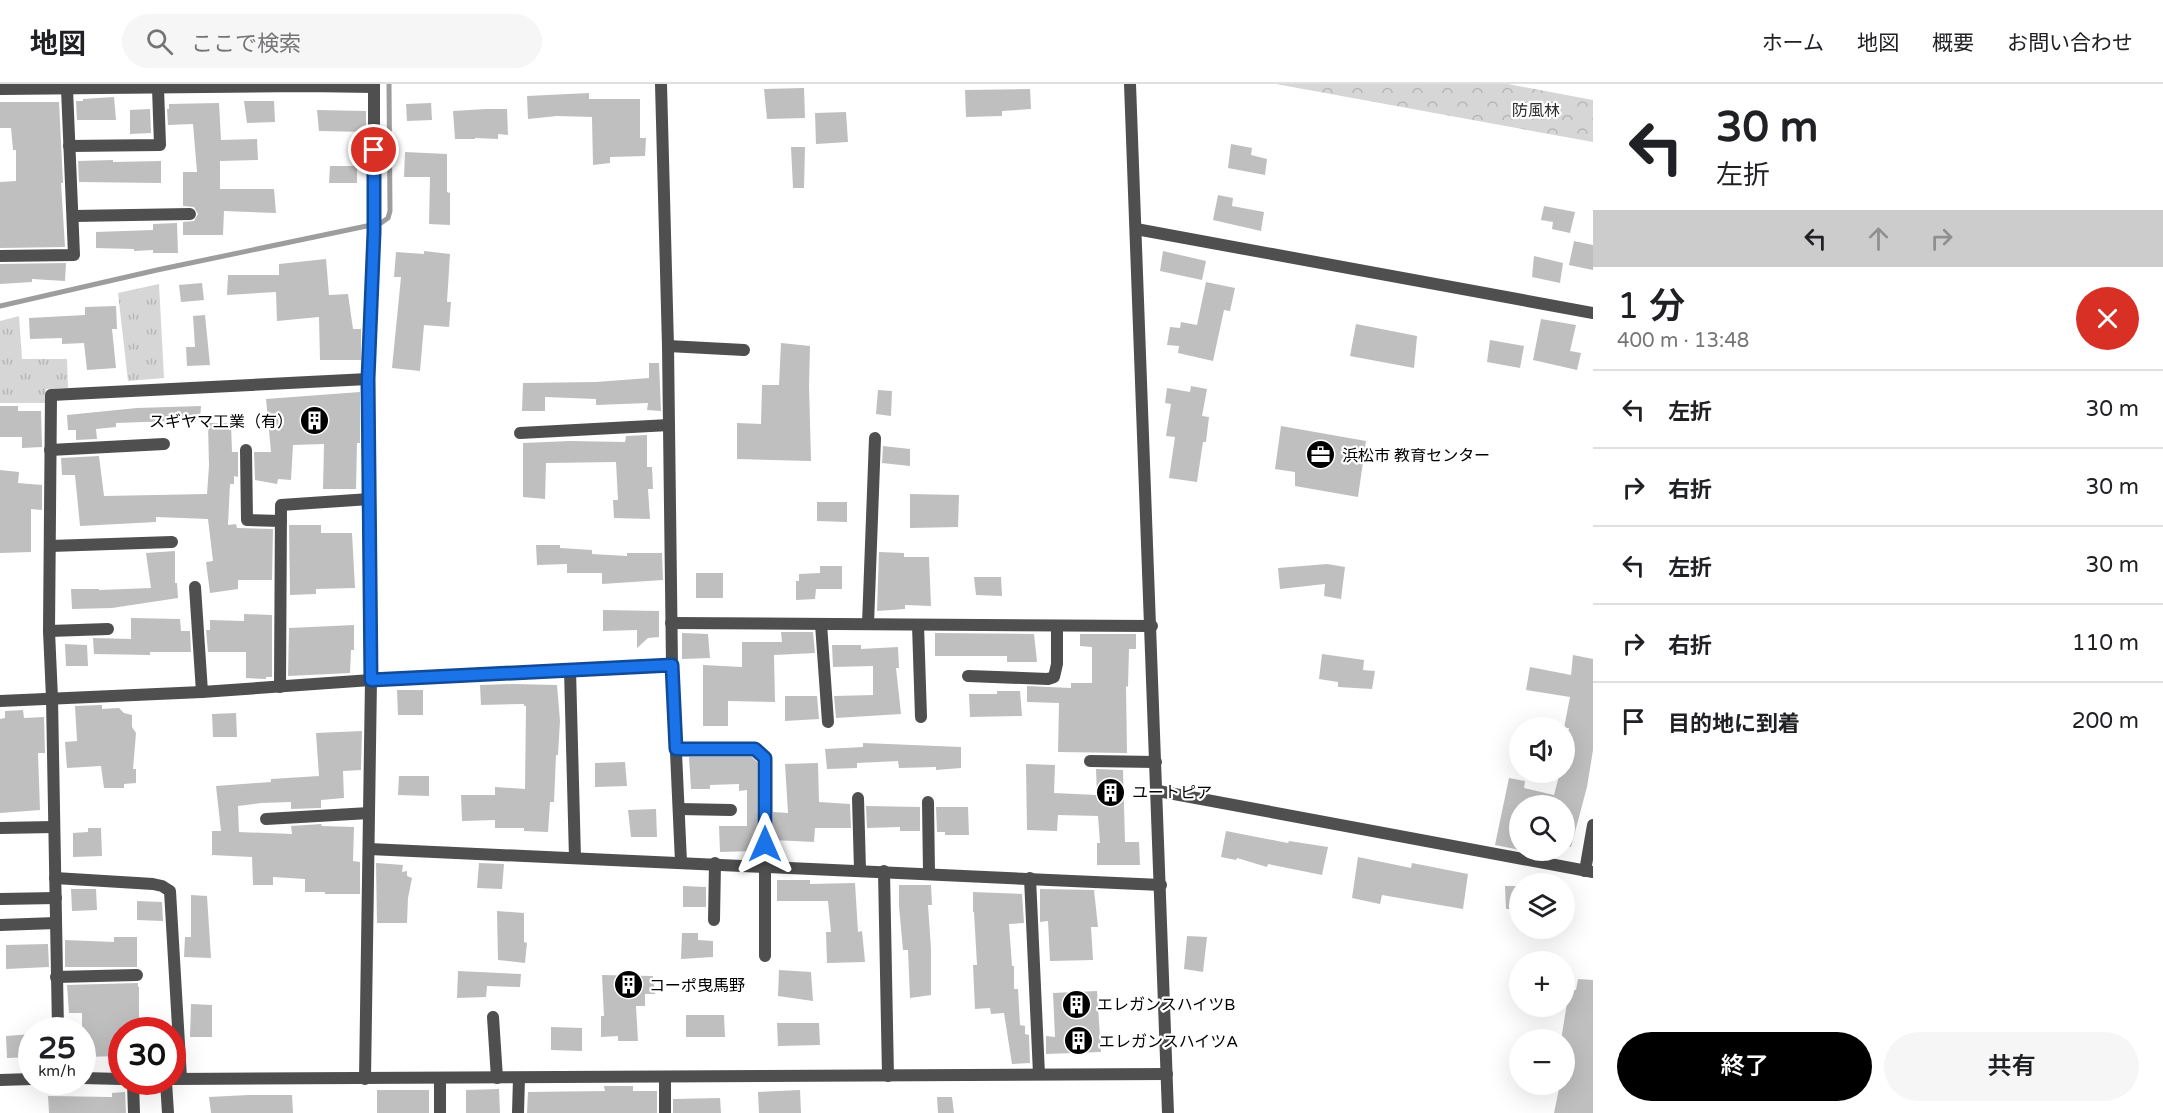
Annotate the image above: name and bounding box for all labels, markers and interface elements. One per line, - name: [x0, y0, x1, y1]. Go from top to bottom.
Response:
- search box: [122, 14, 542, 68]
- icon: search: [143, 25, 176, 58]
- text: 地図: [30, 27, 86, 61]
- text: ここで検索: [191, 31, 301, 57]
- text: ホーム: [1762, 31, 1824, 56]
- text: 地図: [1857, 31, 1899, 56]
- text: 概要: [1932, 31, 1974, 56]
- text: お問い合わせ: [2007, 31, 2133, 56]
- park label: 防風林: [1512, 101, 1560, 121]
- text: 30 m: [1716, 102, 1818, 153]
- icon: left: [1617, 108, 1695, 186]
- pin: [348, 124, 399, 175]
- icon: arrive: [357, 133, 390, 166]
- text: 左折: [1716, 159, 1770, 192]
- icon: left: [1799, 222, 1832, 255]
- icon: ahead: [1862, 222, 1895, 255]
- icon: right: [1925, 222, 1958, 255]
- text: 1 分: [1617, 285, 1685, 328]
- button: close: [2076, 287, 2139, 350]
- text: 400 m · 13:48: [1617, 329, 1749, 353]
- icon: left: [1617, 393, 1650, 426]
- text: 30 m: [2085, 396, 2139, 422]
- text: 左折: [1668, 399, 1712, 425]
- building icon: スギヤマ工業（有）: [298, 405, 330, 437]
- place label: スギヤマ工業（有）: [149, 412, 293, 432]
- office icon: 浜松市 教育センター: [1305, 439, 1337, 471]
- place label: 浜松市 教育センター: [1342, 446, 1490, 466]
- icon: right: [1617, 471, 1650, 504]
- text: 30 m: [2085, 474, 2139, 500]
- text: 右折: [1668, 477, 1712, 503]
- icon: left: [1617, 549, 1650, 582]
- text: 30 m: [2085, 552, 2139, 578]
- text: 左折: [1668, 555, 1712, 581]
- icon: right: [1617, 627, 1650, 660]
- text: 110 m: [2072, 630, 2139, 656]
- text: 右折: [1668, 633, 1712, 659]
- icon: arrive: [1617, 705, 1650, 738]
- text: 200 m: [2072, 708, 2139, 734]
- text: 目的地に到着: [1668, 711, 1800, 737]
- map controls: [1509, 717, 1575, 1095]
- button: sound: [1509, 717, 1575, 783]
- building icon: ユートピア: [1095, 776, 1127, 808]
- place label: ユートピア: [1132, 783, 1212, 803]
- button: search: [1509, 795, 1575, 861]
- position arrow: [733, 812, 797, 876]
- button: layers: [1509, 873, 1575, 939]
- button: +: [1509, 951, 1575, 1017]
- building icon: コーポ曳馬野: [612, 969, 644, 1001]
- place label: コーポ曳馬野: [649, 976, 745, 996]
- building icon: エレガンスハイツB: [1060, 988, 1092, 1020]
- place label: エレガンスハイツB: [1097, 995, 1235, 1015]
- speed limit sign: 30: [108, 1017, 186, 1095]
- building icon: エレガンスハイツA: [1062, 1025, 1094, 1057]
- button: −: [1509, 1029, 1575, 1095]
- text: 25: [38, 1030, 76, 1067]
- place label: エレガンスハイツA: [1099, 1032, 1238, 1052]
- button: 終了: [1617, 1032, 1872, 1101]
- button: 共有: [1884, 1032, 2139, 1101]
- text: km/h: [38, 1062, 76, 1080]

